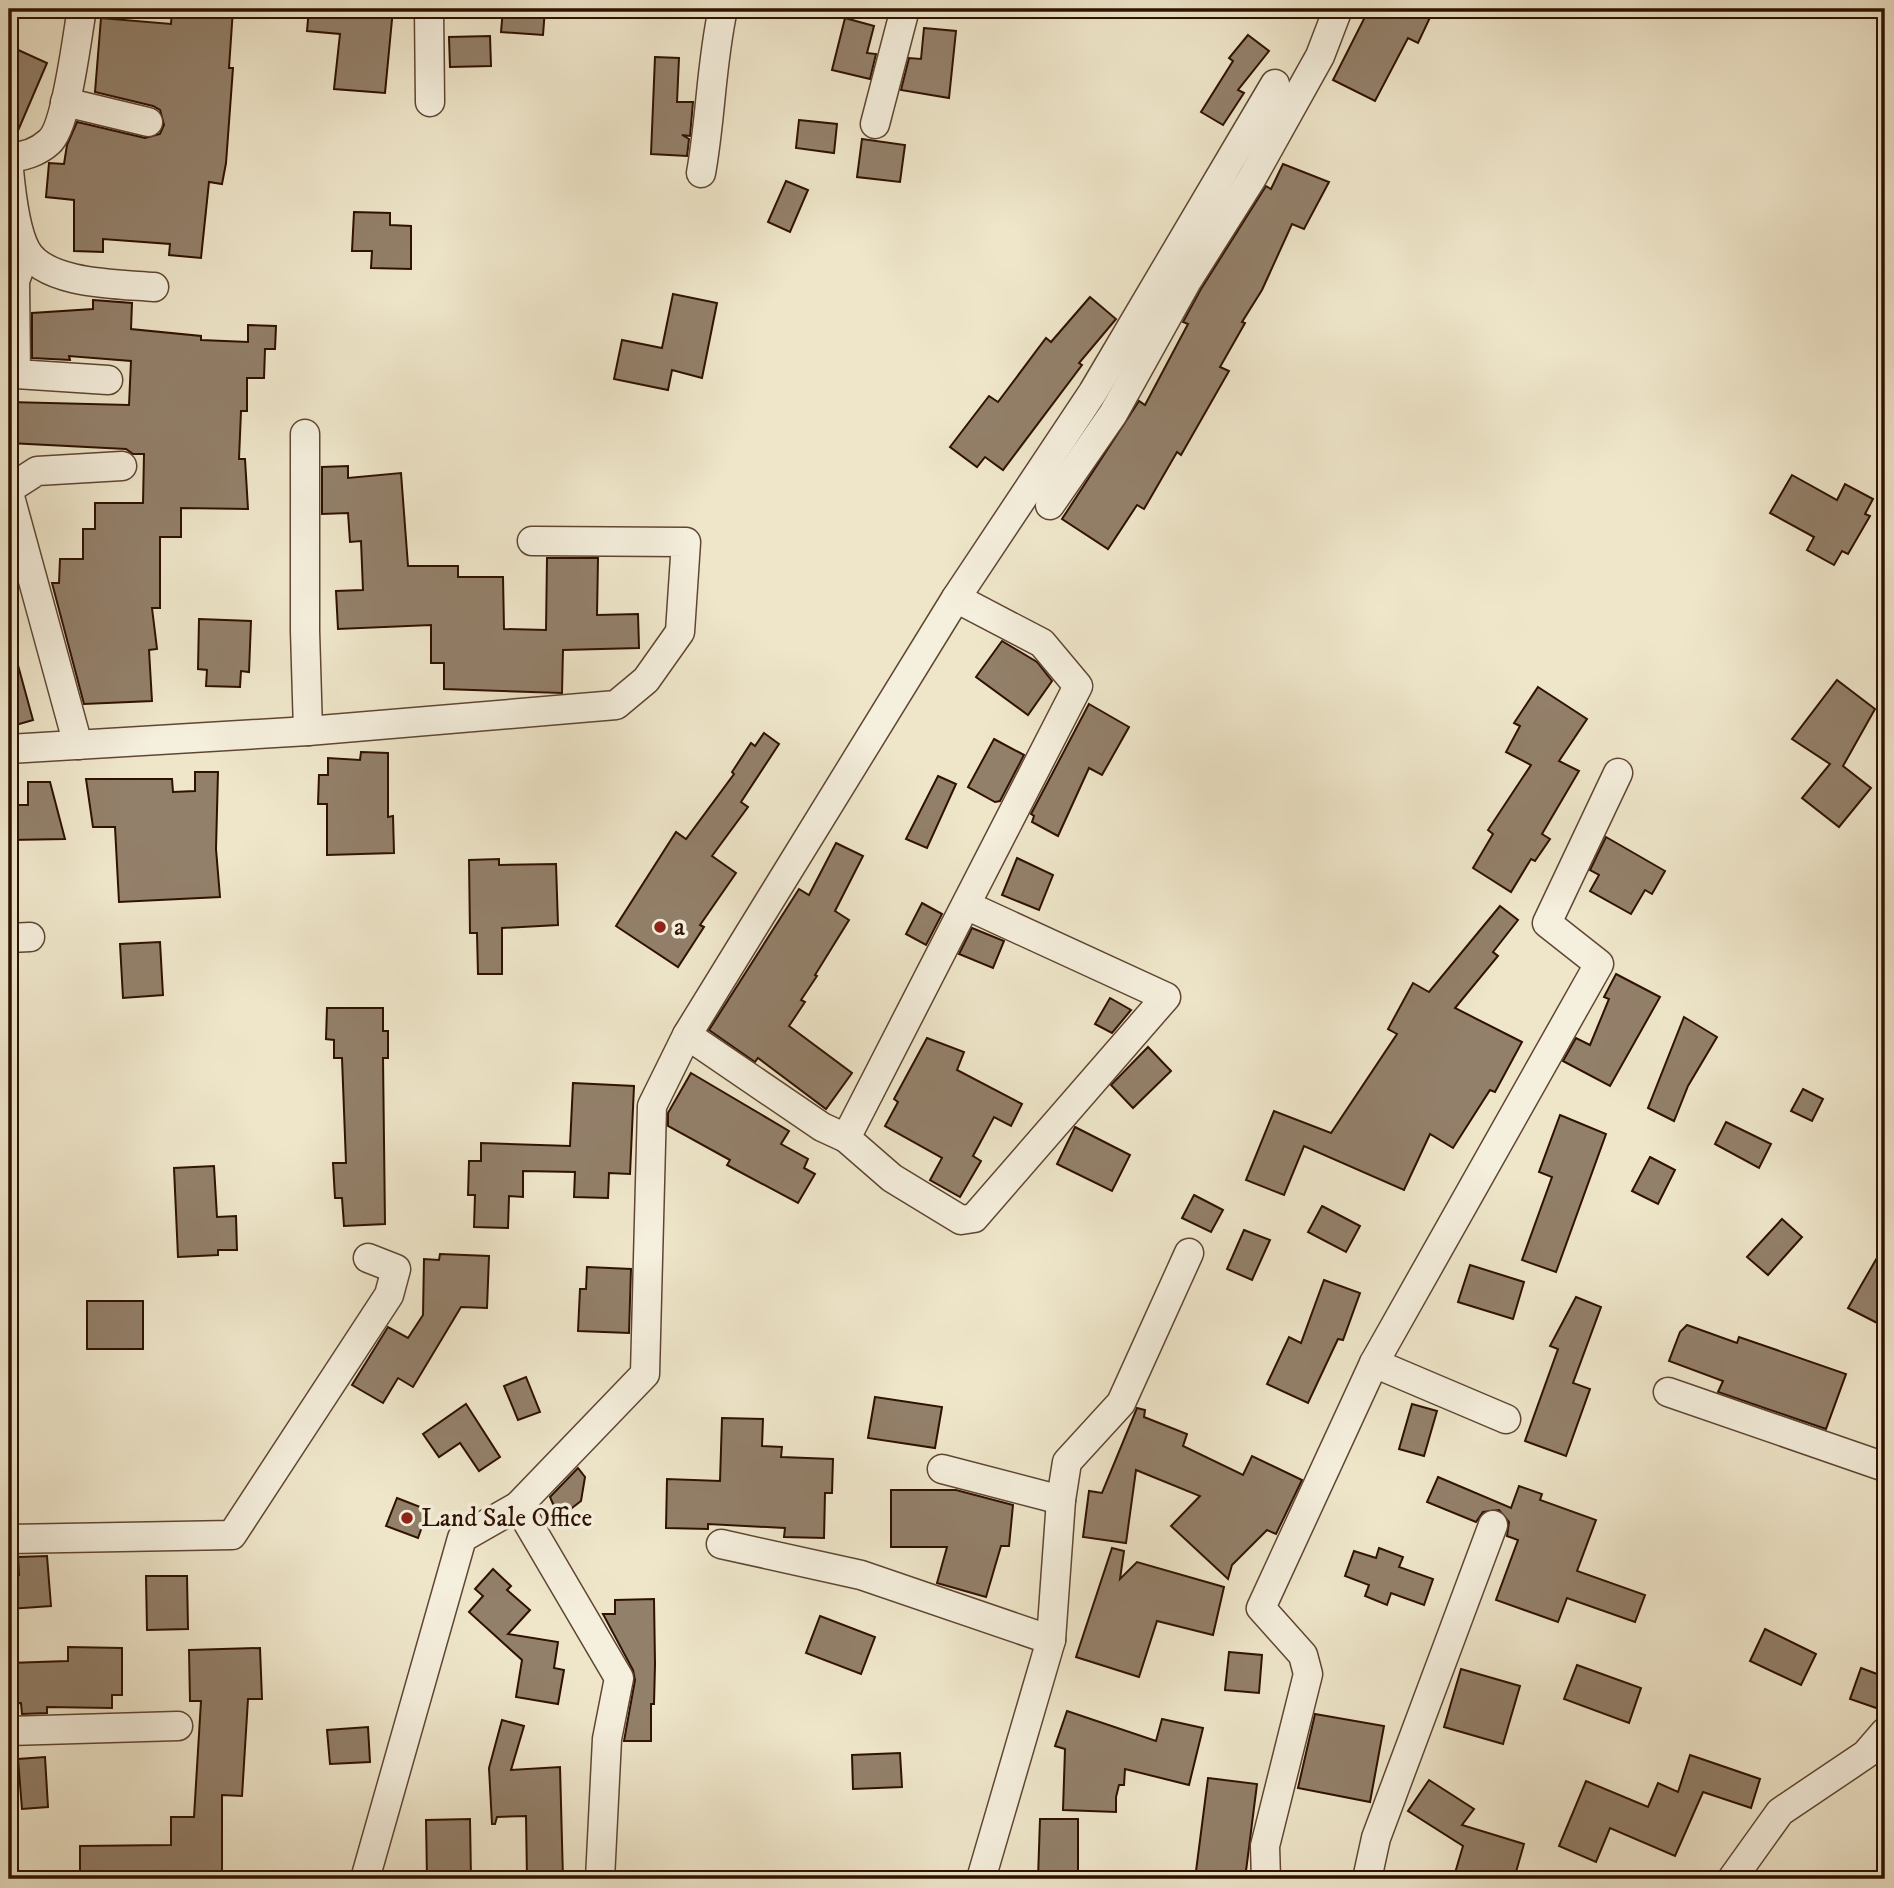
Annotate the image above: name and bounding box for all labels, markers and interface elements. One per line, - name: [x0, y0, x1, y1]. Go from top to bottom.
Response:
- place label: a: [674, 911, 685, 944]
- marker: a: [652, 919, 668, 935]
- place label: Land Sale Office: [421, 1502, 592, 1535]
- marker: Land Sale Office: [399, 1510, 415, 1526]

